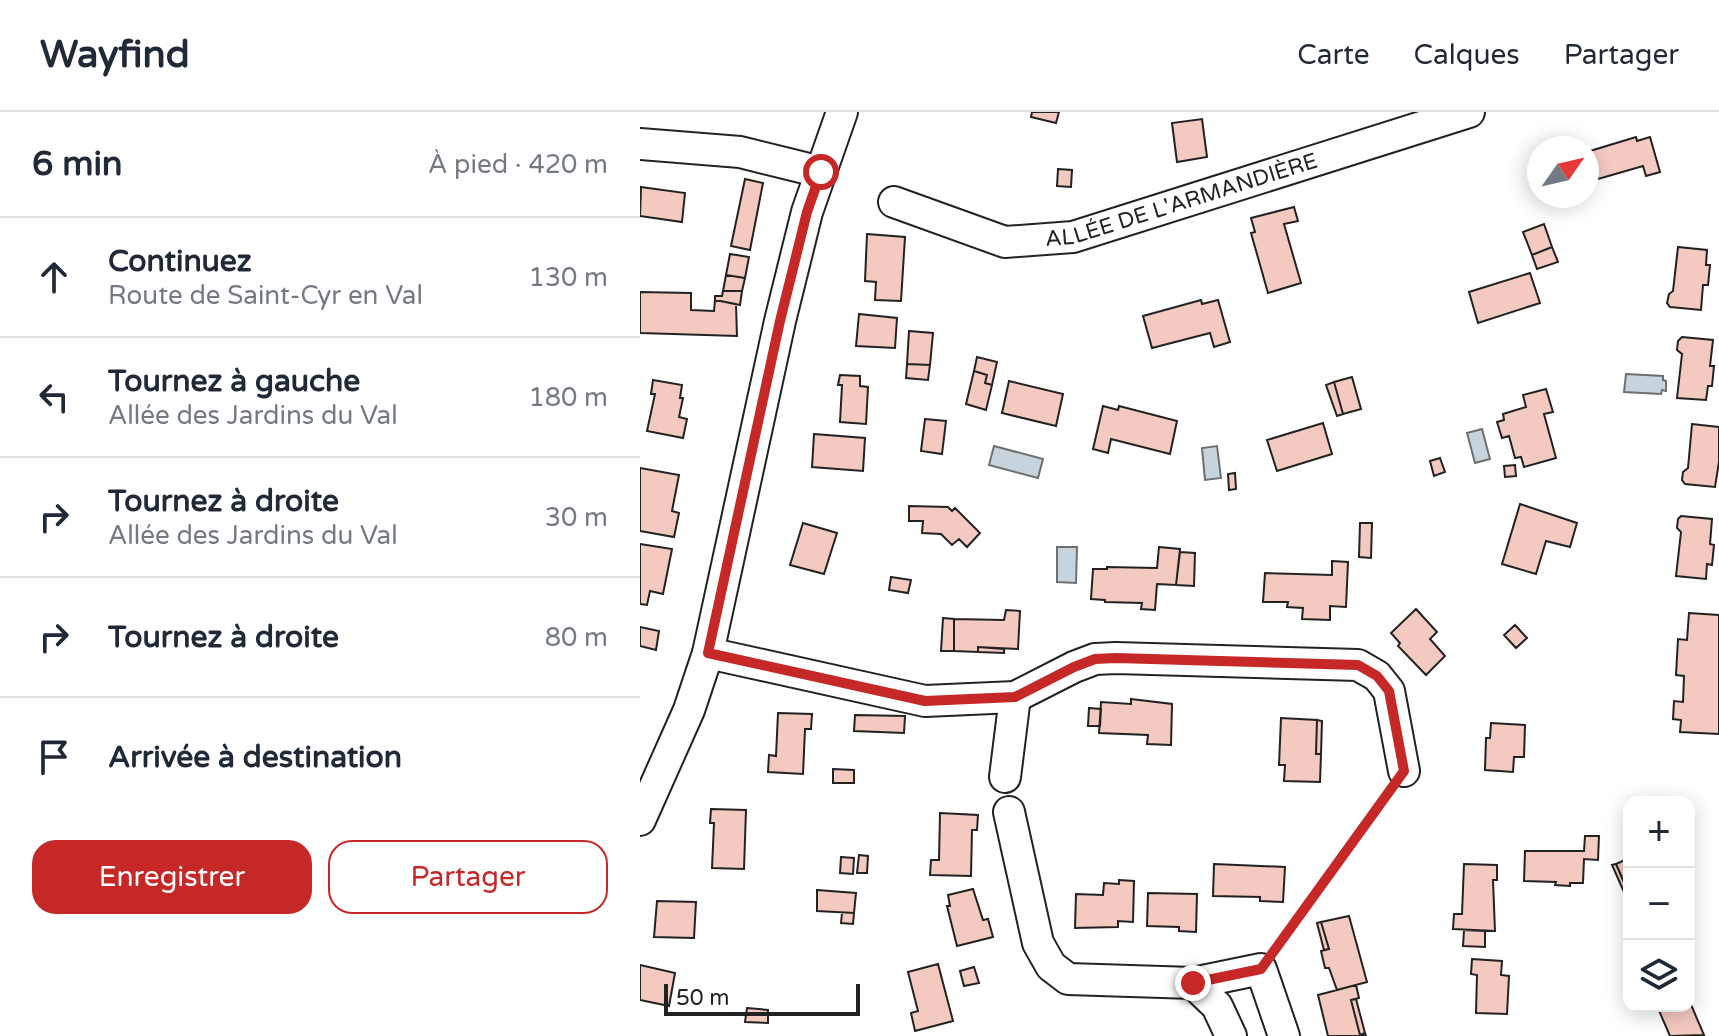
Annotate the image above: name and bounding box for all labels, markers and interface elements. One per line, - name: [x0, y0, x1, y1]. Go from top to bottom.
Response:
- text: Wayfind: [40, 32, 190, 78]
- text: Carte: [1297, 38, 1370, 72]
- text: Calques: [1414, 38, 1520, 72]
- text: Partager: [1564, 38, 1679, 72]
- north arrow: [1527, 136, 1599, 208]
- text: 6 min: [32, 144, 123, 185]
- street label: ALLÉE DE L'ARMANDIÈRE: [1044, 148, 1321, 252]
- text: À pied · 420 m: [428, 149, 608, 180]
- route start: [803, 154, 839, 190]
- text: Continuez: [108, 243, 252, 280]
- icon: ahead: [32, 255, 76, 299]
- text: 130 m: [528, 262, 608, 293]
- text: Route de Saint-Cyr en Val: [108, 280, 423, 311]
- text: Tournez à gauche: [108, 363, 360, 400]
- icon: left: [32, 375, 76, 419]
- text: 180 m: [528, 382, 608, 413]
- text: Allée des Jardins du Val: [108, 400, 398, 431]
- text: Tournez à droite: [108, 483, 339, 520]
- icon: right: [32, 495, 76, 539]
- text: 30 m: [545, 502, 608, 533]
- text: Allée des Jardins du Val: [108, 520, 398, 551]
- icon: right: [32, 615, 76, 659]
- text: Tournez à droite: [108, 619, 339, 656]
- text: 80 m: [545, 622, 608, 653]
- icon: arrive: [32, 735, 76, 779]
- text: Arrivée à destination: [108, 739, 402, 776]
- map controls: [1623, 796, 1695, 1012]
- button: +: [1623, 796, 1695, 868]
- button: Enregistrer: [32, 840, 312, 914]
- button: Partager: [328, 840, 608, 914]
- button: −: [1623, 868, 1695, 940]
- button: layers: [1623, 940, 1695, 1012]
- route end: [1175, 965, 1211, 1001]
- scale bar: [664, 980, 860, 1016]
- text: 50 m: [676, 985, 730, 1011]

